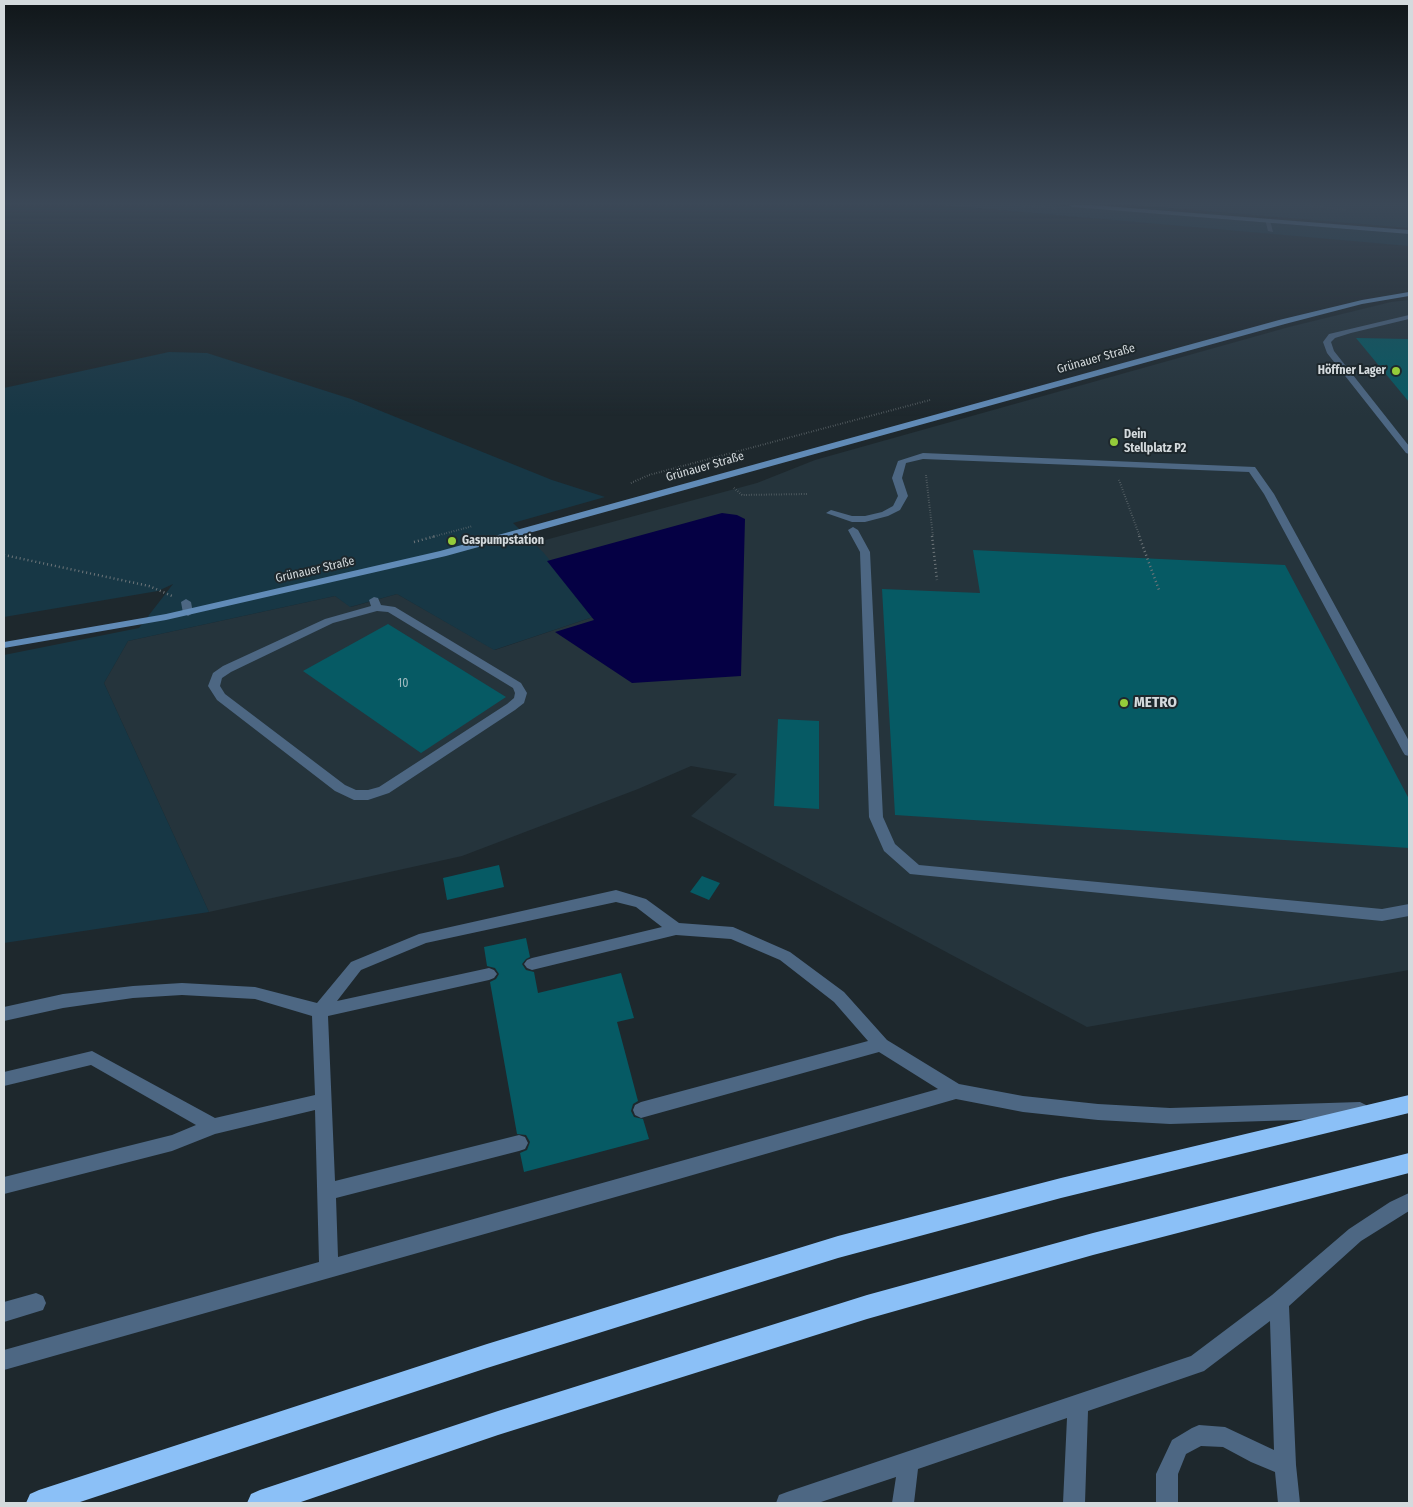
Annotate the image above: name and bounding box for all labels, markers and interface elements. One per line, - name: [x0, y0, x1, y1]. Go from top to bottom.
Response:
- street label: Grünauer Straße: [1055, 341, 1137, 377]
- place label: Höffner Lager: [1318, 364, 1386, 378]
- marker: Höffner Lager: [1390, 365, 1402, 377]
- place label: Dein Stellplatz P2: [1124, 428, 1186, 456]
- marker: Dein Stellplatz P2: [1108, 436, 1120, 448]
- street label: Grünauer Straße: [664, 449, 746, 485]
- place label: Gaspumpstation: [462, 534, 544, 548]
- marker: Gaspumpstation: [446, 535, 458, 547]
- street label: Grünauer Straße: [274, 554, 356, 586]
- house number: 10: [398, 677, 408, 691]
- place label: METRO: [1134, 694, 1177, 712]
- marker: METRO: [1118, 697, 1130, 709]

